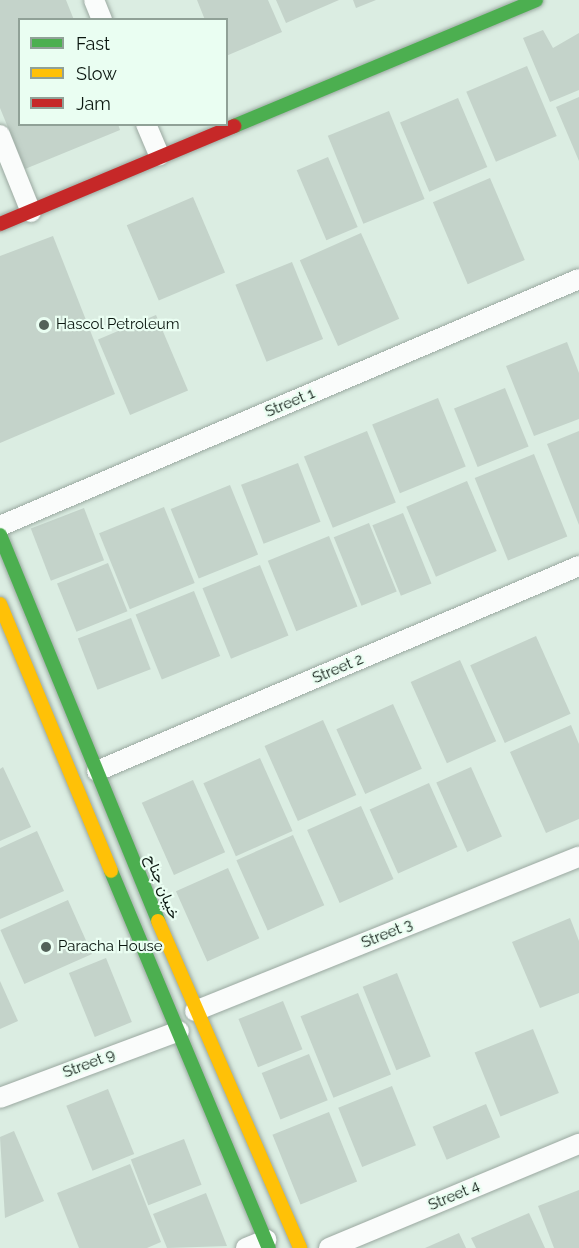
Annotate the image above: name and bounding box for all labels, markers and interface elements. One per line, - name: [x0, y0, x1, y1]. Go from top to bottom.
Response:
- legend: [18, 18, 228, 126]
- text: Fast: [76, 33, 110, 54]
- text: Slow: [76, 63, 117, 84]
- text: Jam: [76, 93, 111, 114]
- place label: Hascol Petroleum: [56, 316, 180, 334]
- marker: Hascol Petroleum: [37, 318, 51, 332]
- street label: Street 1: [263, 385, 317, 421]
- street label: Street 2: [310, 650, 366, 688]
- street label: خیبان جناح: [141, 852, 183, 922]
- street label: Street 3: [359, 916, 415, 952]
- place label: Paracha House: [58, 938, 163, 956]
- marker: Paracha House: [39, 940, 53, 954]
- street label: Street 9: [60, 1046, 118, 1082]
- street label: Street 4: [426, 1177, 482, 1215]

